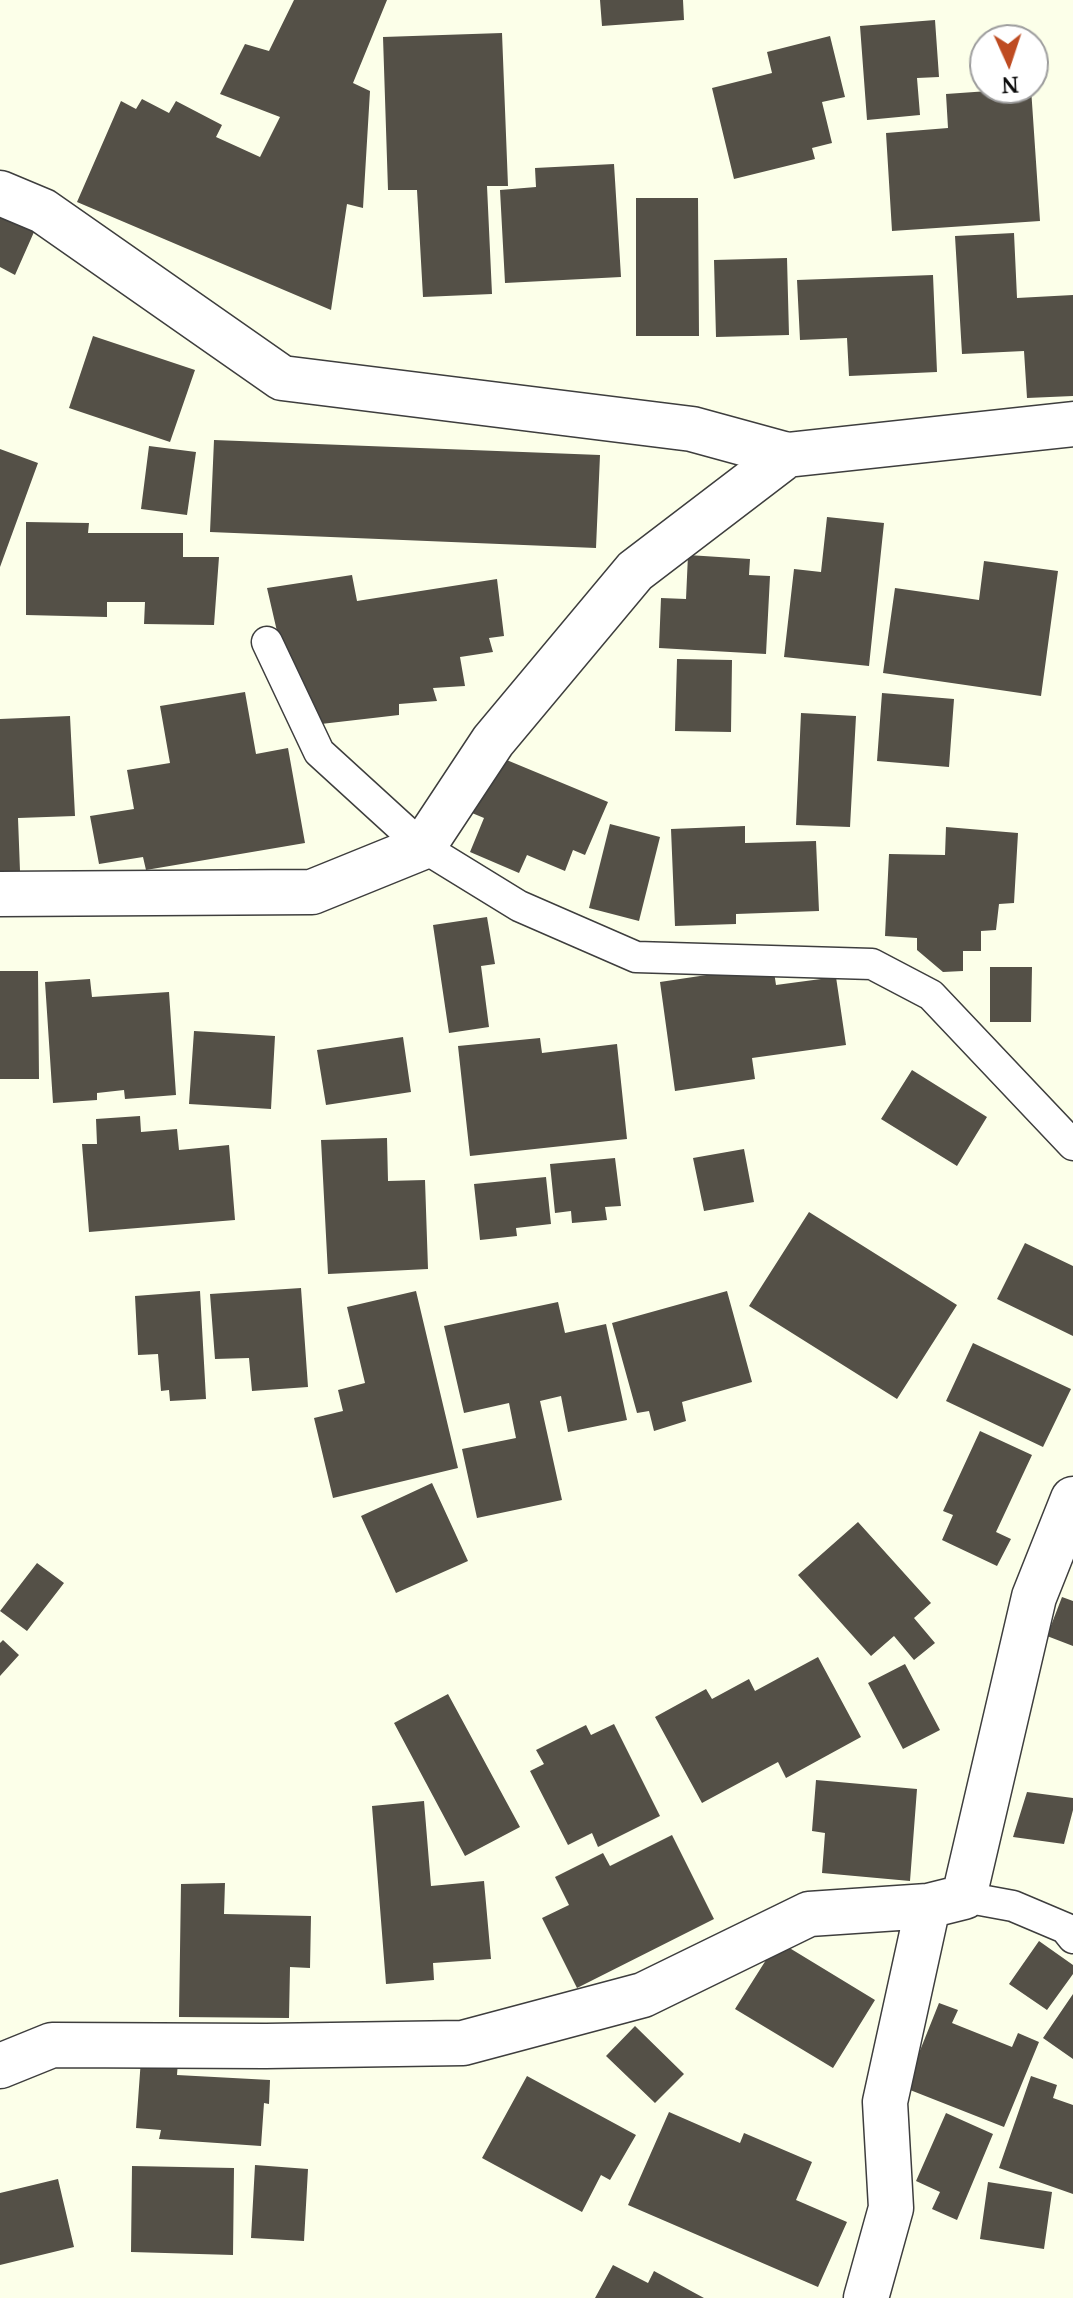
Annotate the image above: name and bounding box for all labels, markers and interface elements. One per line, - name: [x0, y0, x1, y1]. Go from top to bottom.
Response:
- north arrow: [969, 24, 1049, 104]
- text: N: [1001, 71, 1020, 101]

